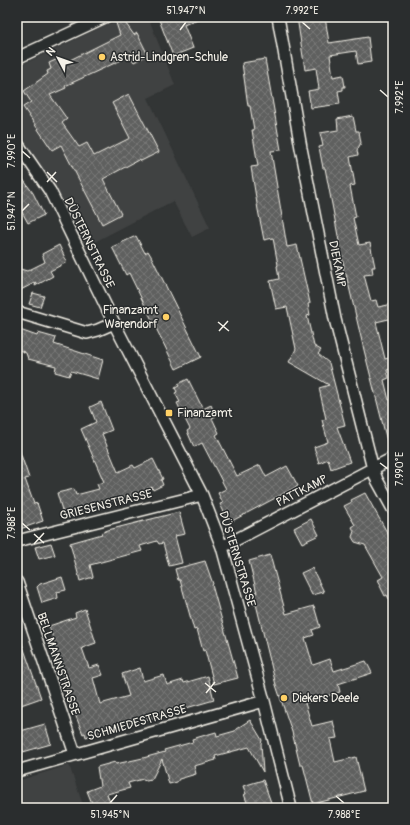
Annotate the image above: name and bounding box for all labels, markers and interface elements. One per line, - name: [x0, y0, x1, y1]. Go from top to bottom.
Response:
- text: 51.947°N: [167, 5, 206, 17]
- text: 7.992°E: [286, 5, 318, 17]
- north arrow: [38, 38, 78, 78]
- text: N: [43, 44, 59, 59]
- place label: Astrid-Lindgren-Schule: [110, 50, 228, 65]
- marker: Astrid-Lindgren-Schule: [97, 52, 107, 62]
- text: 7.992°E: [394, 81, 406, 113]
- text: 7.990°E: [6, 134, 18, 168]
- text: 51.947°N: [6, 191, 18, 230]
- street label: DÜSTERNSTRASSE: [61, 195, 118, 291]
- street label: DIEKAMP: [325, 239, 349, 289]
- place label: Finanzamt Warendorf: [103, 303, 158, 332]
- marker: Finanzamt Warendorf: [161, 312, 171, 322]
- place label: Finanzamt: [177, 406, 233, 421]
- marker: Finanzamt: [164, 408, 174, 418]
- text: 7.990°E: [394, 452, 406, 486]
- street label: PATTKAMP: [274, 471, 331, 510]
- street label: GRIESENSTRASSE: [58, 486, 154, 524]
- text: 7.988°E: [6, 507, 18, 539]
- street label: DÜSTERNSTRASSE: [215, 509, 260, 609]
- street label: BELLMANNSTRASSE: [33, 611, 83, 717]
- place label: Diekers Deele: [292, 691, 359, 706]
- marker: Diekers Deele: [279, 693, 289, 703]
- street label: SCHMIEDESTRASSE: [86, 702, 188, 744]
- text: 51.945°N: [90, 809, 130, 821]
- text: 7.988°E: [328, 809, 360, 821]

